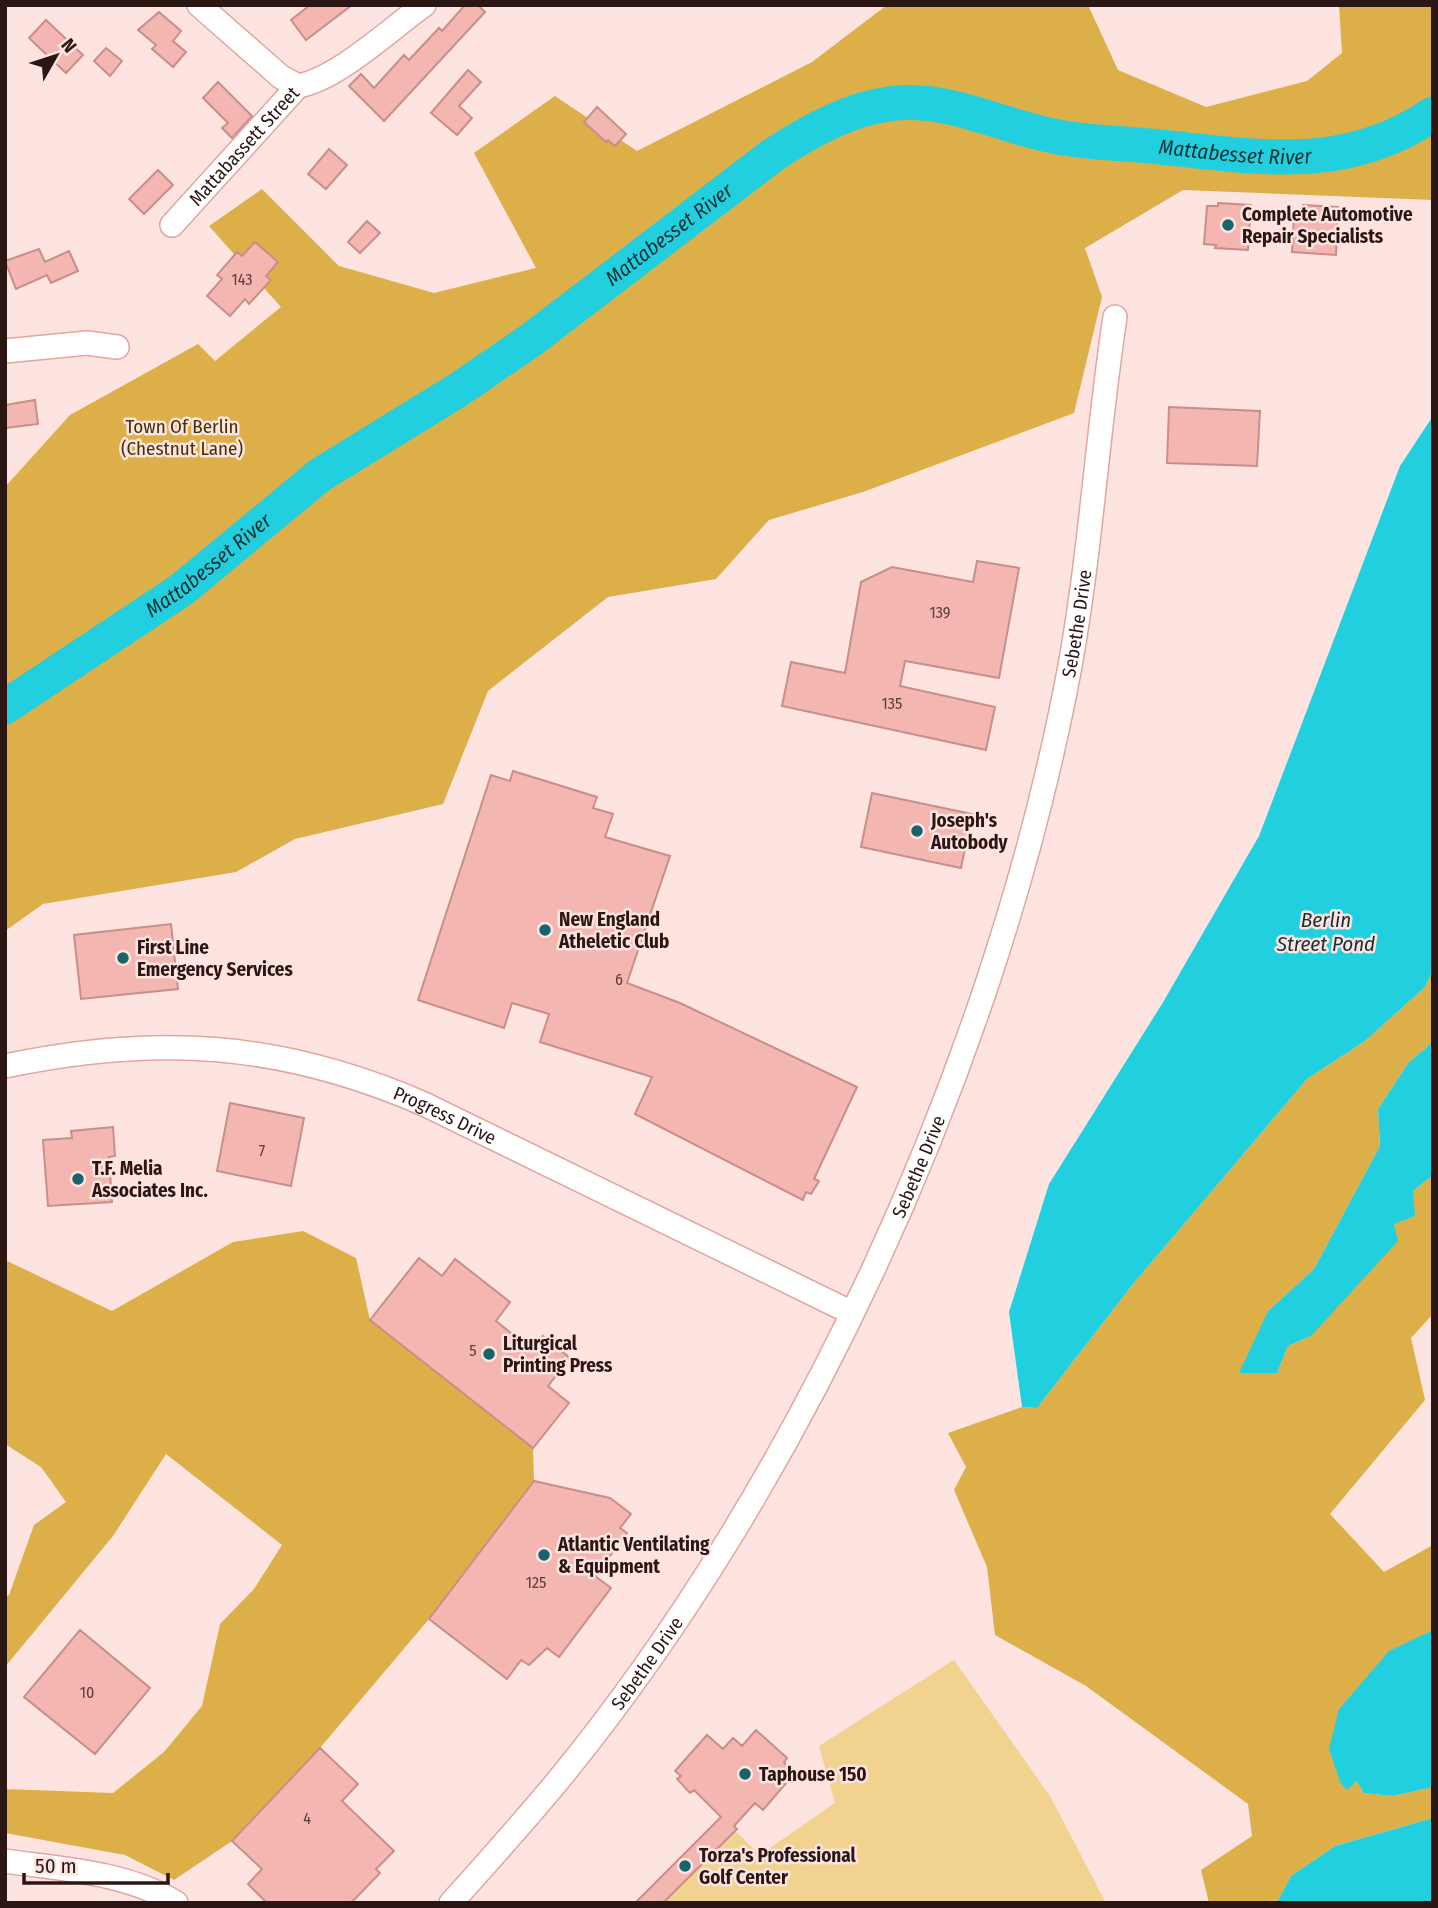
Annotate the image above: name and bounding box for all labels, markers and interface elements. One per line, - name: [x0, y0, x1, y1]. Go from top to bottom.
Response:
- north arrow: [21, 21, 91, 91]
- text: N: [56, 34, 81, 57]
- street label: Mattabassett Street: [184, 81, 304, 210]
- water label: Mattabesset River: [1157, 134, 1313, 170]
- water label: Mattabesset River: [600, 177, 738, 291]
- place label: Complete Automotive Repair Specialists: [1242, 203, 1413, 248]
- marker: Complete Automotive Repair Specialists: [1220, 217, 1236, 233]
- house number: 143: [232, 270, 252, 289]
- park label: Town Of Berlin (Chestnut Lane): [121, 415, 243, 460]
- water label: Mattabesset River: [140, 507, 277, 623]
- street label: Sebethe Drive: [1057, 568, 1096, 679]
- house number: 139: [929, 603, 951, 622]
- house number: 135: [882, 694, 902, 713]
- place label: Joseph's Autobody: [930, 809, 1008, 854]
- marker: Joseph's Autobody: [909, 823, 925, 839]
- water label: Berlin Street Pond: [1276, 907, 1375, 957]
- place label: New England Atheletic Club: [558, 908, 669, 953]
- marker: New England Atheletic Club: [537, 922, 553, 938]
- place label: First Line Emergency Services: [137, 936, 293, 981]
- marker: First Line Emergency Services: [115, 950, 131, 966]
- house number: 6: [615, 970, 623, 989]
- street label: Progress Drive: [390, 1081, 500, 1149]
- street label: Sebethe Drive: [887, 1112, 950, 1221]
- house number: 7: [259, 1141, 266, 1160]
- place label: T.F. Melia Associates Inc.: [91, 1157, 208, 1202]
- marker: T.F. Melia Associates Inc.: [70, 1171, 86, 1187]
- place label: Liturgical Printing Press: [503, 1332, 613, 1377]
- house number: 5: [469, 1341, 477, 1360]
- marker: Liturgical Printing Press: [481, 1346, 497, 1362]
- place label: Atlantic Ventilating & Equipment: [557, 1533, 710, 1578]
- marker: Atlantic Ventilating & Equipment: [536, 1547, 552, 1563]
- house number: 125: [526, 1573, 546, 1592]
- street label: Sebethe Drive: [606, 1612, 687, 1714]
- house number: 10: [80, 1683, 94, 1702]
- place label: Taphouse 150: [759, 1763, 867, 1786]
- marker: Taphouse 150: [737, 1766, 753, 1782]
- house number: 4: [303, 1809, 311, 1828]
- scale bar: [24, 1842, 168, 1886]
- place label: Torza's Professional Golf Center: [699, 1844, 857, 1889]
- text: 50 m: [35, 1853, 77, 1879]
- marker: Torza's Professional Golf Center: [677, 1858, 693, 1874]

